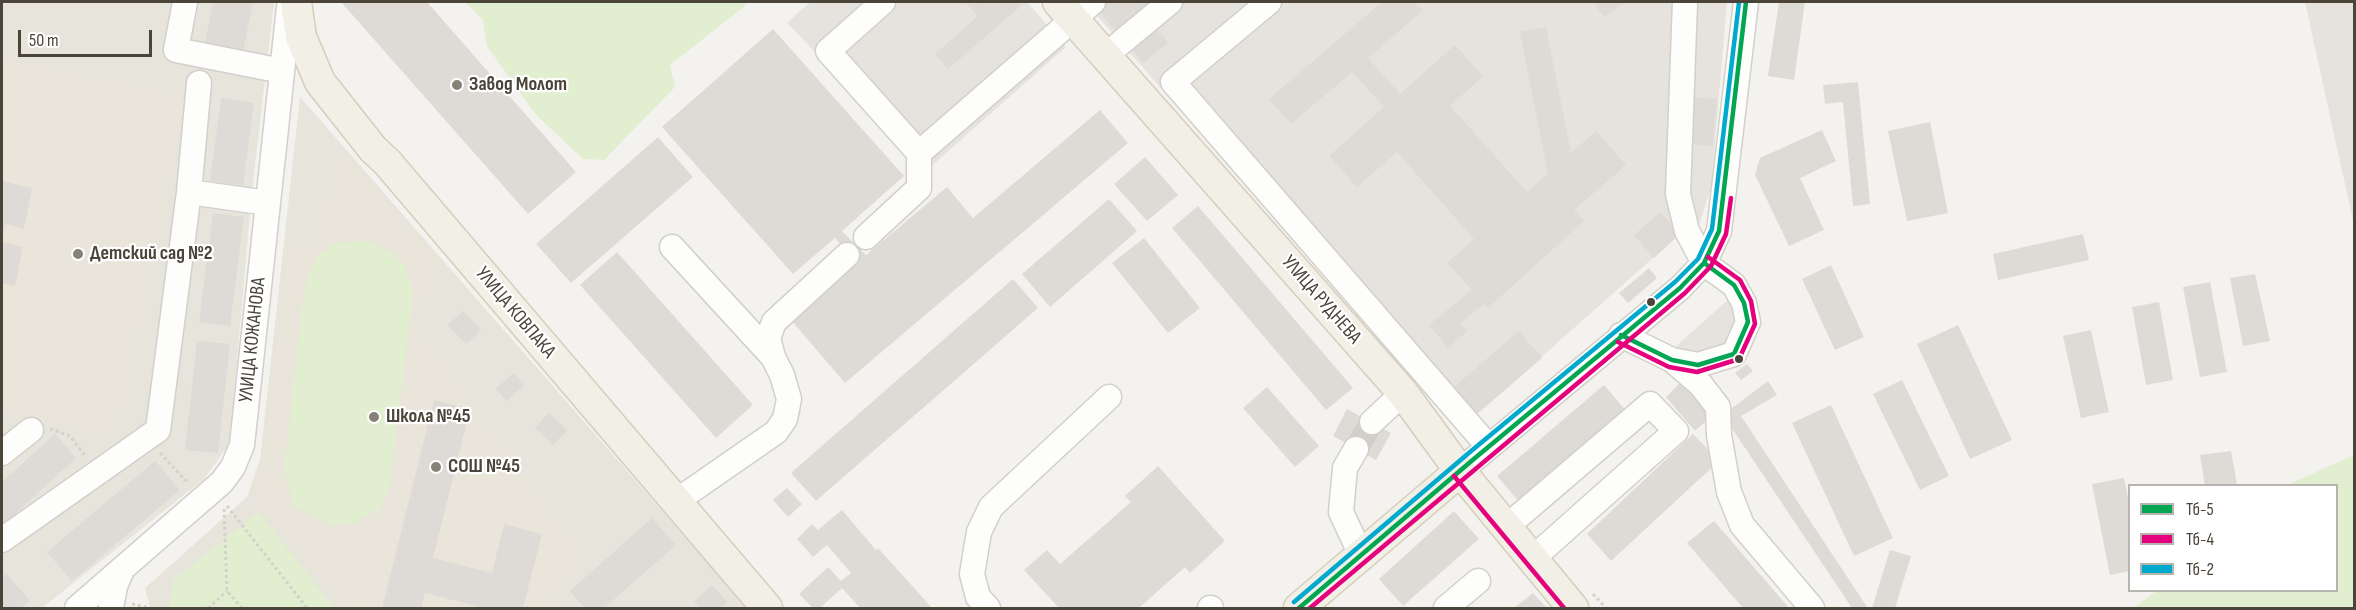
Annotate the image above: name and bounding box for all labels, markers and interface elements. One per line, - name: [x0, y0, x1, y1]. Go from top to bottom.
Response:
- scale bar: [21, 18, 154, 56]
- text: 50 m: [29, 30, 59, 51]
- place label: Завод Молот: [469, 73, 567, 97]
- marker: Завод Молот: [450, 78, 464, 92]
- place label: Детский сад №2: [90, 242, 213, 266]
- marker: Детский сад №2: [71, 247, 85, 261]
- street label: УЛИЦА РУДНЕВА: [1276, 251, 1366, 349]
- street label: УЛИЦА КОВПАКА: [470, 262, 560, 364]
- street label: УЛИЦА КОЖАНОВА: [235, 276, 271, 404]
- unlabelled marker: [1645, 296, 1657, 308]
- unlabelled marker: [1733, 353, 1745, 365]
- place label: Школа №45: [386, 405, 471, 429]
- marker: Школа №45: [367, 410, 381, 424]
- place label: СОШ №45: [448, 455, 520, 479]
- marker: СОШ №45: [429, 460, 443, 474]
- legend: [2128, 484, 2338, 592]
- text: Тб-5: [2186, 499, 2214, 520]
- text: Тб-4: [2186, 529, 2214, 550]
- text: Тб-2: [2186, 559, 2214, 580]

